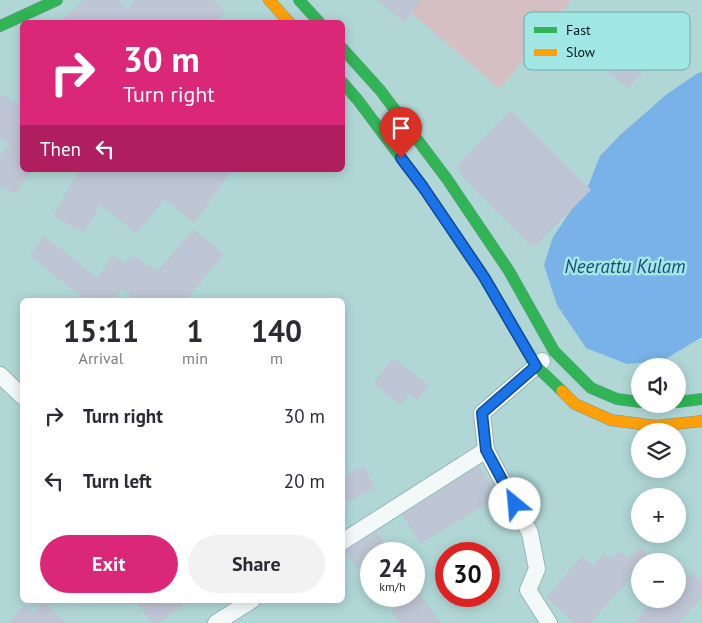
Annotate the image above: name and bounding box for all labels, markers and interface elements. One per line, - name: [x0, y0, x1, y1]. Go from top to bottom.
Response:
- legend: [524, 12, 690, 70]
- text: Fast: [566, 21, 591, 39]
- text: 30 m: [123, 36, 200, 82]
- icon: right: [40, 40, 105, 105]
- text: Slow: [566, 43, 596, 61]
- text: Turn right: [123, 80, 215, 108]
- pin: [380, 107, 422, 158]
- icon: arrive: [387, 114, 415, 142]
- icon: left: [91, 135, 119, 163]
- text: Then: [40, 137, 81, 161]
- water label: Neerattu Kulam: [564, 254, 686, 278]
- text: 15:11: [63, 311, 139, 350]
- text: 1: [187, 311, 204, 350]
- text: 140: [251, 311, 302, 350]
- text: Arrival: [79, 348, 123, 368]
- text: min: [182, 348, 208, 368]
- text: m: [270, 348, 283, 368]
- map controls: [631, 358, 686, 608]
- button: sound: [631, 358, 686, 413]
- icon: right: [40, 402, 68, 430]
- text: Turn right: [83, 404, 163, 428]
- text: 30 m: [284, 404, 325, 428]
- button: layers: [631, 423, 686, 478]
- icon: left: [40, 467, 68, 495]
- text: Turn left: [83, 469, 152, 493]
- text: 20 m: [284, 469, 325, 493]
- position arrow: [488, 477, 540, 529]
- button: +: [631, 488, 686, 543]
- button: Exit: [40, 535, 178, 593]
- button: Share: [188, 535, 325, 593]
- speed limit sign: 30: [435, 542, 500, 607]
- text: 24: [378, 552, 407, 584]
- button: −: [631, 553, 686, 608]
- text: km/h: [379, 579, 406, 594]

